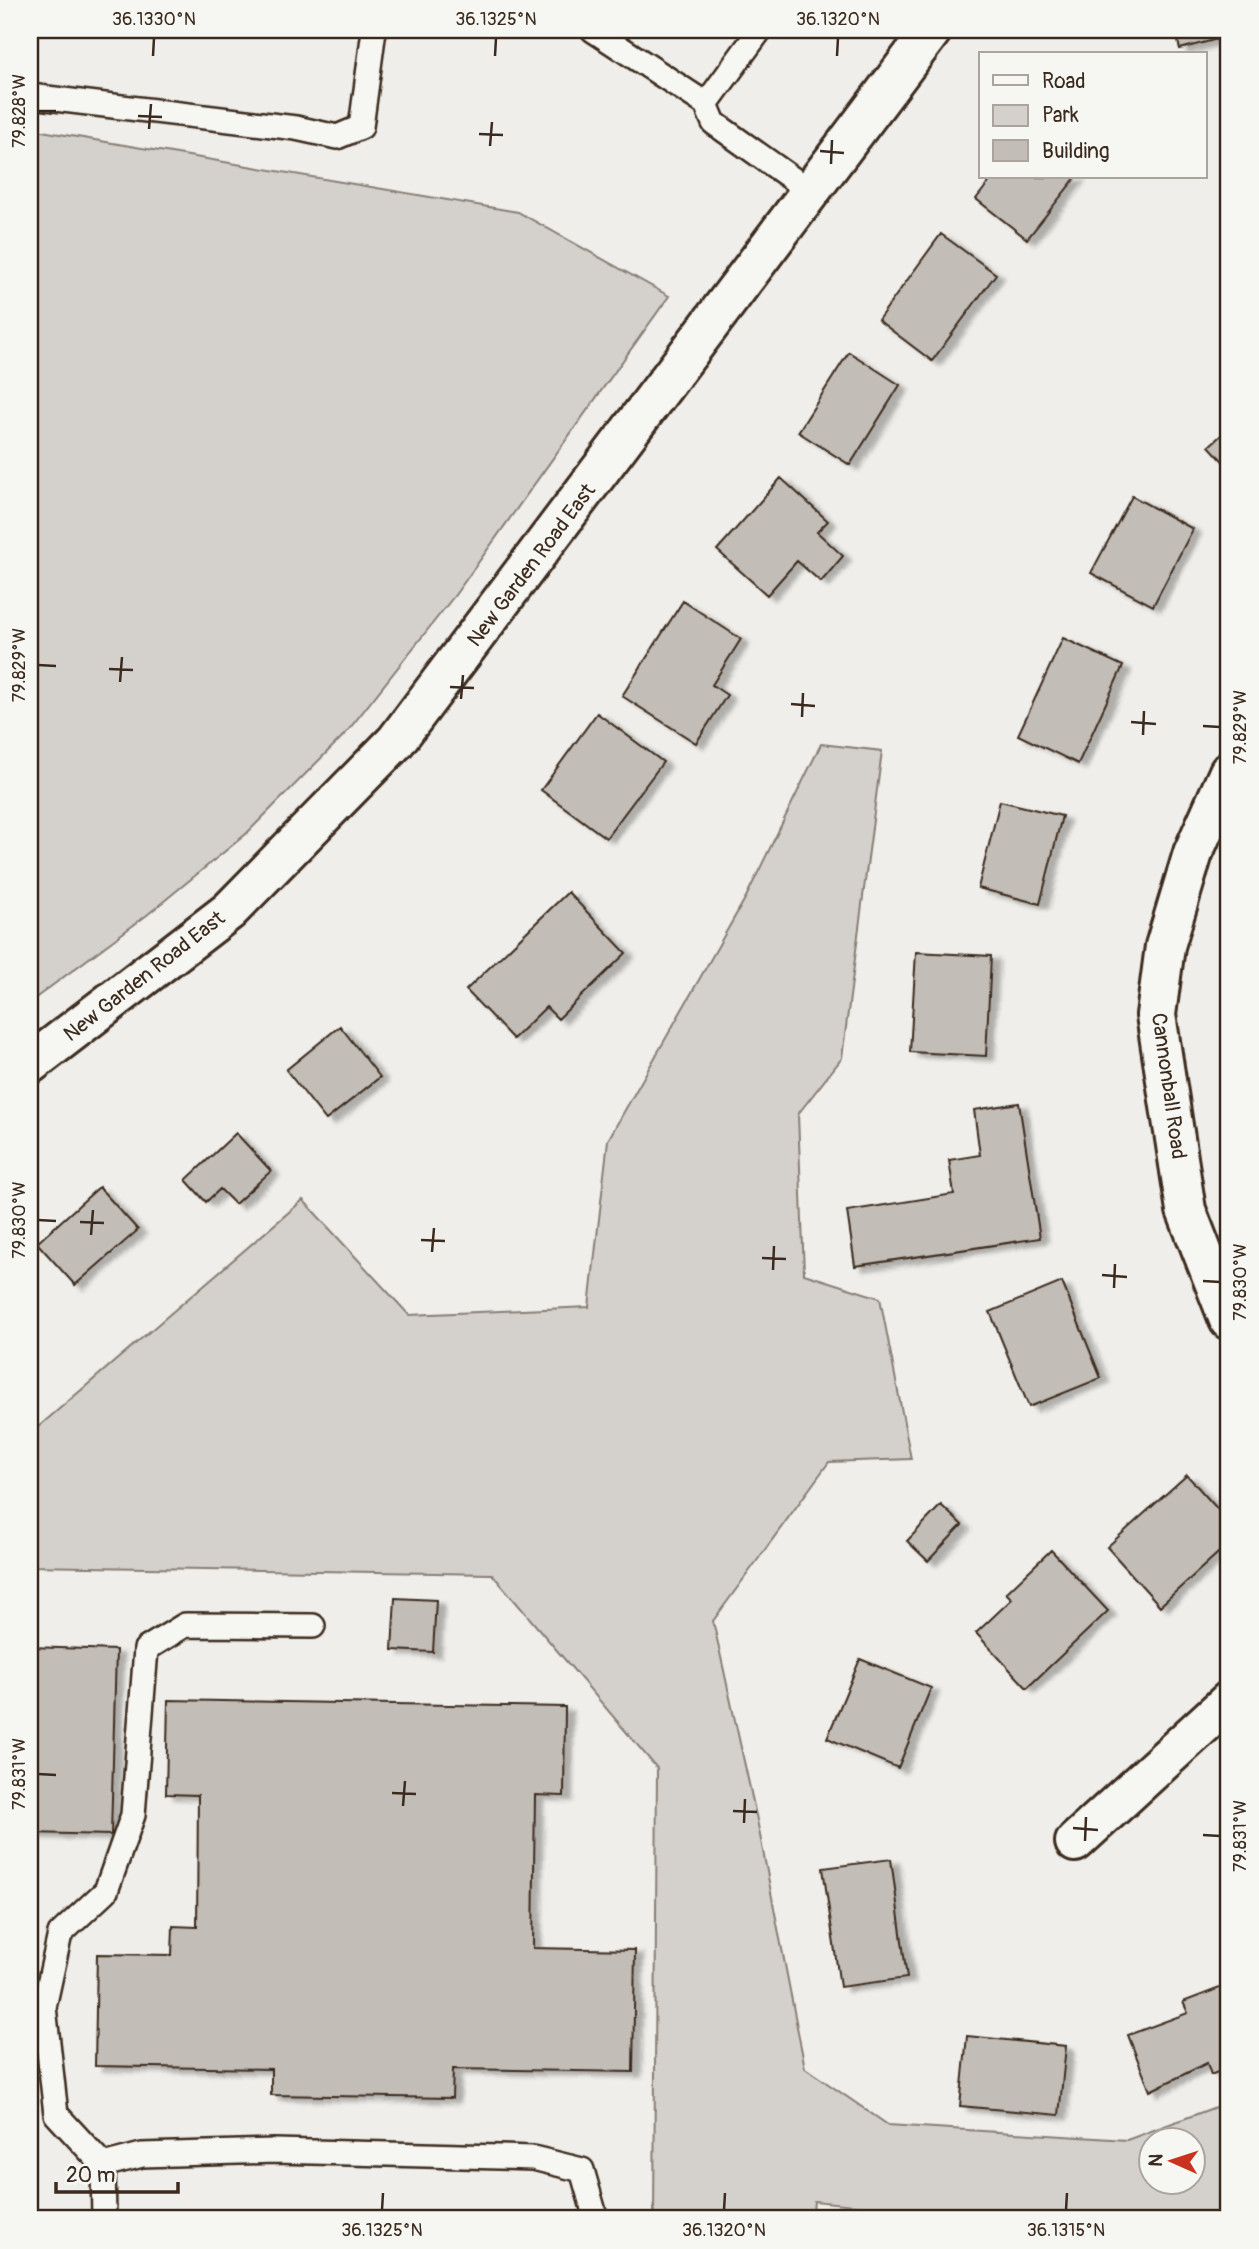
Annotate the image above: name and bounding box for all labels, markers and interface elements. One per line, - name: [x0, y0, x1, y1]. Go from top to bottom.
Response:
- text: 36.1330°N: [112, 8, 196, 31]
- text: 36.1325°N: [455, 8, 537, 31]
- text: 36.1320°N: [796, 8, 880, 31]
- legend: [979, 52, 1206, 178]
- text: Road: [1042, 68, 1086, 95]
- text: 79.828°W: [8, 74, 31, 148]
- text: Park: [1042, 102, 1079, 129]
- text: Building: [1042, 138, 1109, 165]
- street label: New Garden Road East: [461, 478, 602, 652]
- text: 79.829°W: [8, 628, 31, 702]
- text: 79.829°W: [1229, 690, 1252, 764]
- street label: New Garden Road East: [58, 905, 231, 1048]
- street label: Cannonball Road: [1145, 1011, 1192, 1161]
- text: 79.830°W: [8, 1181, 31, 1259]
- text: 79.830°W: [1229, 1243, 1252, 1321]
- text: 79.831°W: [8, 1738, 31, 1810]
- text: 79.831°W: [1229, 1800, 1252, 1872]
- north arrow: [1136, 2126, 1206, 2196]
- scale bar: [56, 2151, 178, 2195]
- text: N: [1144, 2153, 1168, 2167]
- text: 20 m: [66, 2162, 115, 2189]
- text: 36.1325°N: [341, 2219, 423, 2242]
- text: 36.1320°N: [682, 2219, 766, 2242]
- text: 36.1315°N: [1027, 2219, 1105, 2242]

